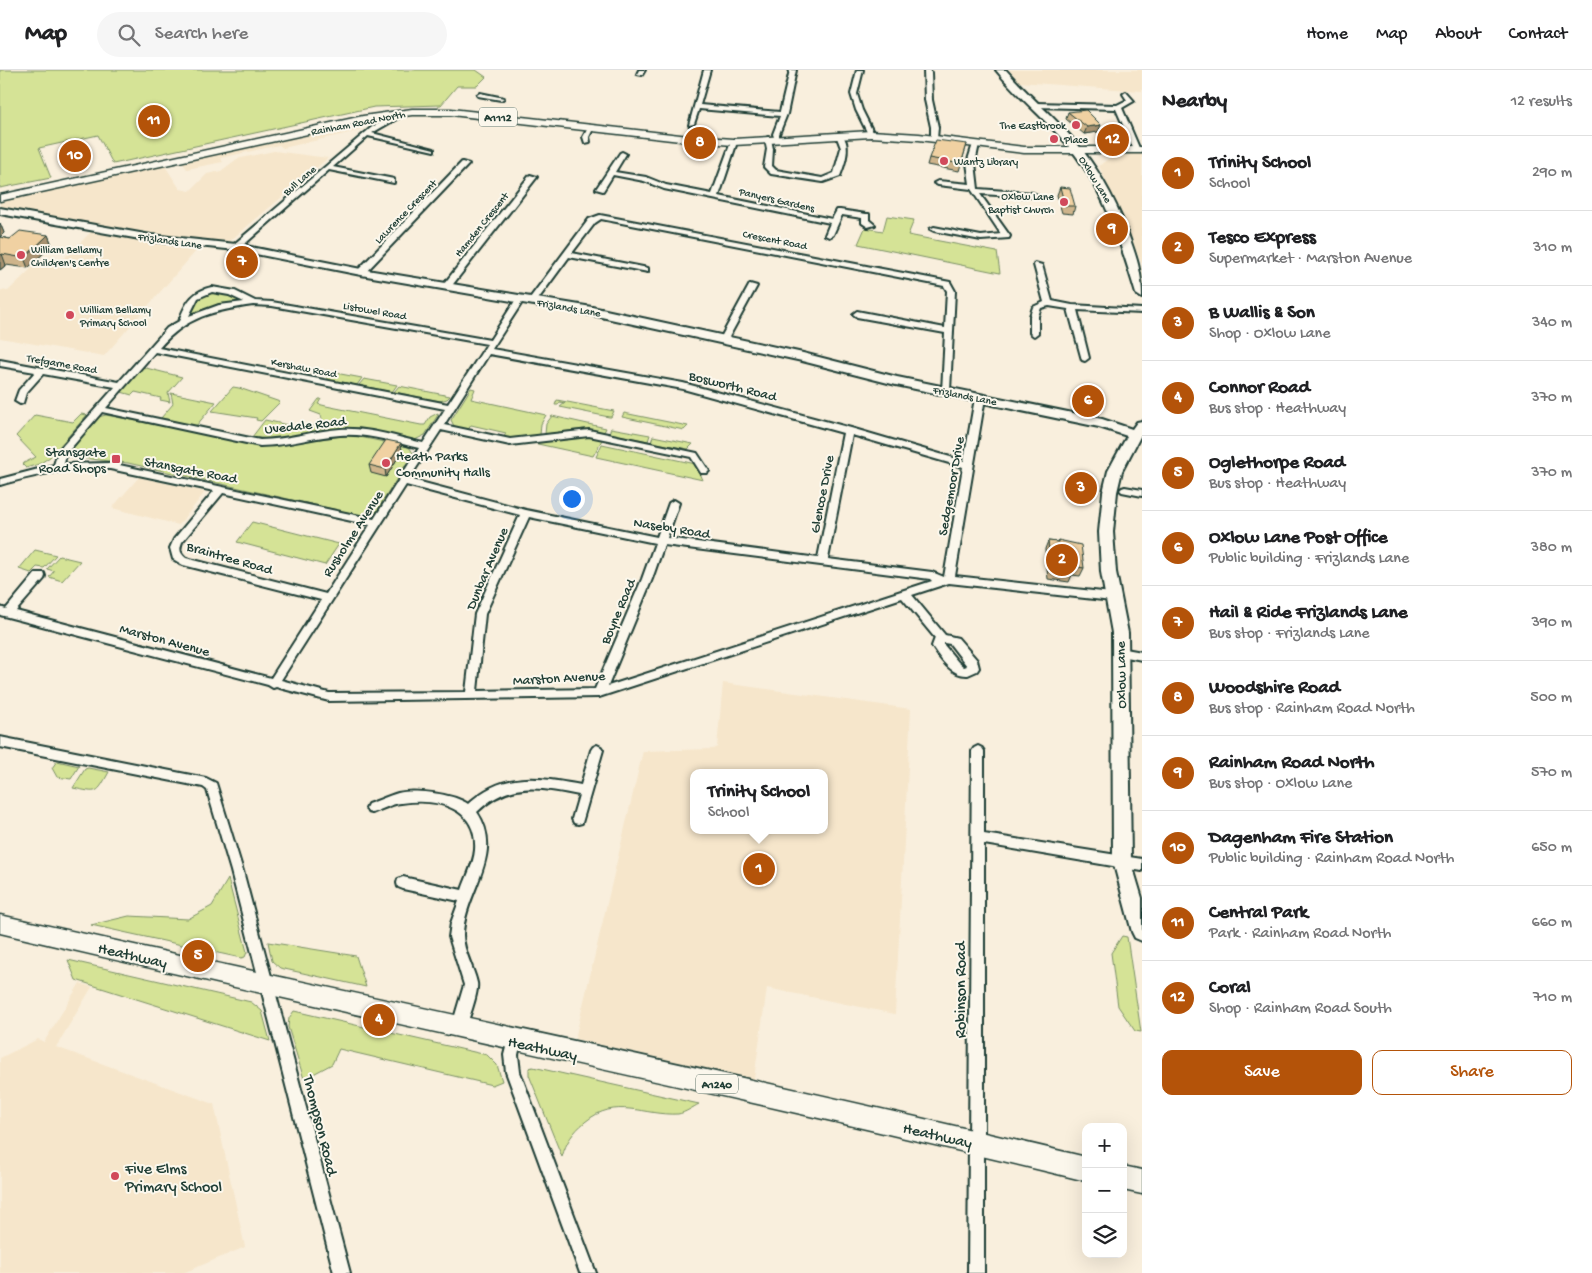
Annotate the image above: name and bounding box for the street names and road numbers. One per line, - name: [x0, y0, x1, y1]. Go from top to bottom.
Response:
- road number: A1112: [479, 108, 517, 126]
- street label: Rainham Road North: [310, 109, 407, 139]
- street label: Oxlow Lane: [1075, 155, 1114, 206]
- street label: Bull Lane: [281, 164, 319, 200]
- street label: Lawrence Crescent: [373, 177, 441, 247]
- street label: Panyers Gardens: [737, 186, 817, 216]
- street label: Hamden Crescent: [453, 190, 513, 260]
- street label: Crescent Road: [741, 229, 809, 253]
- street label: Frizlands Lane: [136, 231, 203, 252]
- street label: Frizlands Lane: [535, 297, 602, 321]
- street label: Listowel Road: [342, 301, 409, 324]
- street label: Trefgarne Road: [25, 352, 99, 377]
- street label: Kershaw Road: [270, 357, 339, 382]
- street label: Bosworth Road: [686, 368, 780, 407]
- street label: Frizlands Lane: [931, 385, 998, 409]
- street label: Uvedale Road: [264, 414, 349, 439]
- street label: Sedgemoor Drive: [935, 435, 970, 537]
- street label: Glencoe Drive: [808, 453, 839, 535]
- street label: Stansgate Road: [143, 454, 240, 489]
- street label: Rusholme Avenue: [320, 487, 389, 581]
- street label: Naseby Road: [632, 515, 713, 544]
- street label: Dunbar Avenue: [463, 524, 514, 614]
- street label: Braintree Road: [183, 539, 276, 580]
- street label: Boyne Road: [598, 575, 641, 648]
- street label: Marston Avenue: [117, 621, 212, 662]
- street label: Oxlow Lane: [1113, 641, 1132, 709]
- street label: Marston Avenue: [512, 669, 607, 690]
- street label: Heathway: [96, 940, 169, 975]
- street label: Robinson Road: [953, 940, 972, 1038]
- street label: Heathway: [506, 1034, 579, 1067]
- street label: Thompson Road: [297, 1073, 341, 1180]
- road number: A1240: [696, 1074, 738, 1094]
- street label: Heathway: [901, 1120, 974, 1155]

